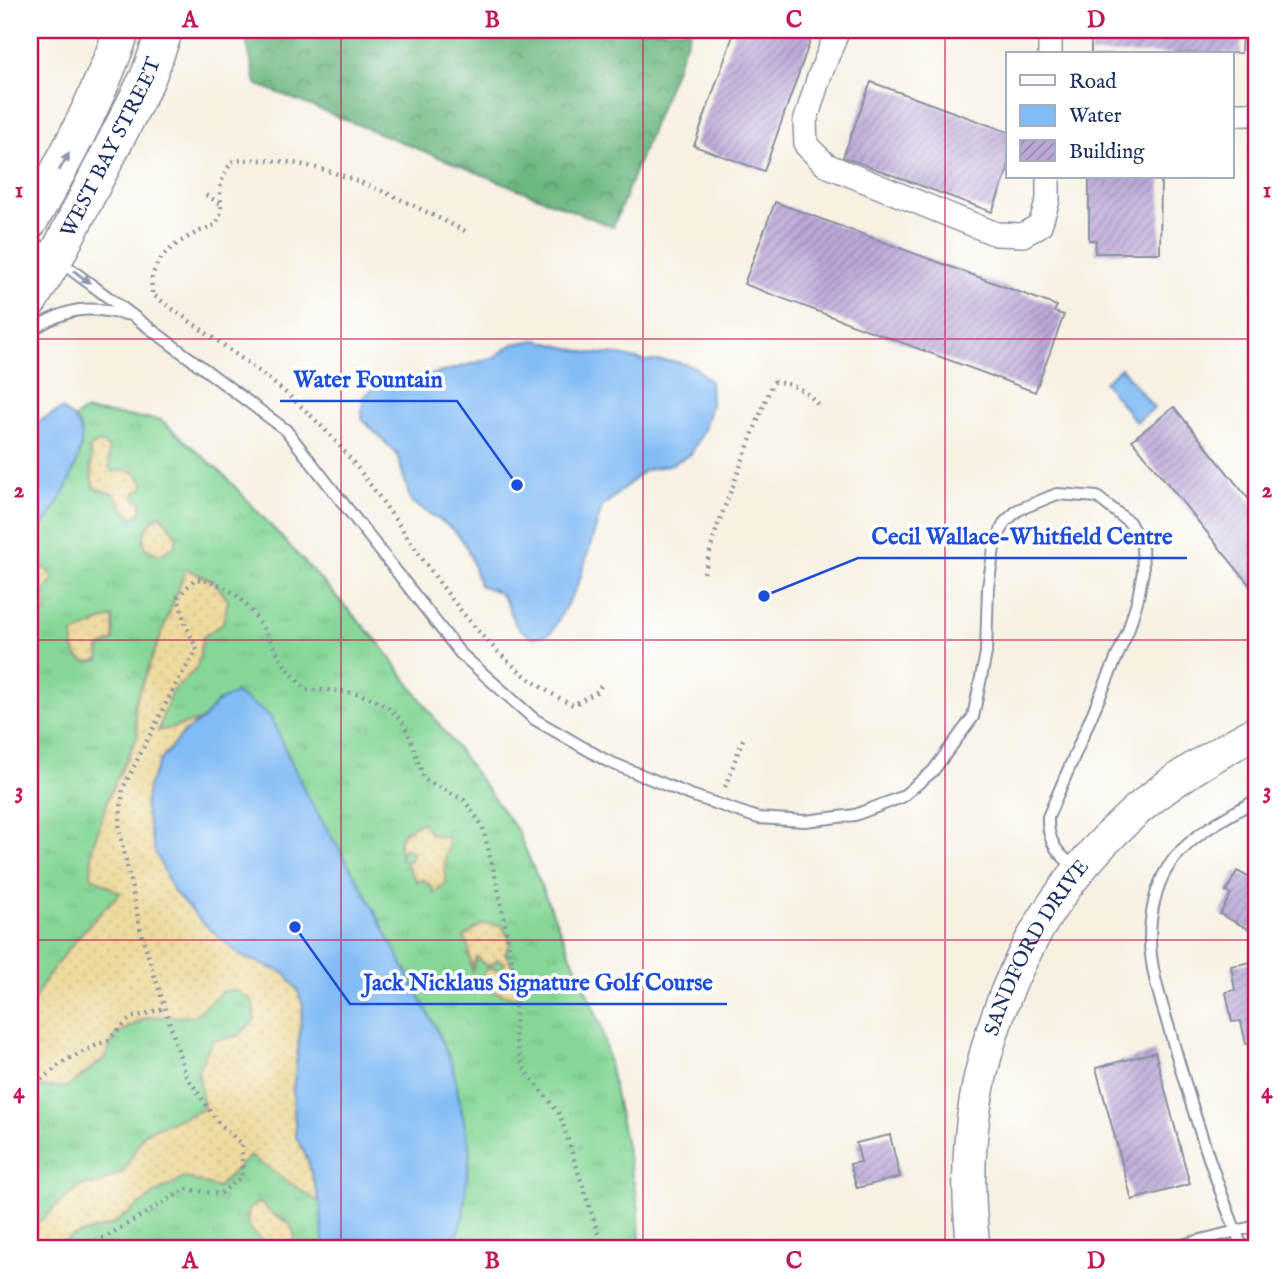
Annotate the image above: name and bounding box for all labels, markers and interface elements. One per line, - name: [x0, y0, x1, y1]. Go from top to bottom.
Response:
- text: A: [181, 6, 199, 35]
- text: B: [484, 6, 500, 35]
- text: C: [786, 6, 803, 35]
- text: D: [1087, 6, 1105, 35]
- legend: [1006, 52, 1234, 178]
- street label: WEST BAY STREET: [55, 53, 168, 242]
- text: Road: [1069, 69, 1117, 96]
- text: Water: [1069, 103, 1122, 130]
- text: Building: [1069, 139, 1145, 166]
- one-way arrow: [58, 153, 70, 172]
- text: 1: [15, 176, 23, 205]
- text: 1: [1263, 176, 1271, 205]
- one-way arrow: [73, 269, 91, 283]
- callout: Water Fountain: [280, 357, 457, 401]
- text: Water Fountain: [292, 366, 443, 395]
- text: 2: [14, 476, 25, 505]
- text: 2: [1262, 476, 1273, 505]
- callout: Cecil Wallace-Whitfield Centre: [858, 514, 1187, 558]
- text: Cecil Wallace-Whitfield Centre: [871, 523, 1173, 552]
- text: 3: [15, 777, 23, 806]
- text: 3: [1263, 777, 1271, 806]
- street label: SANDFORD DRIVE: [978, 854, 1095, 1039]
- callout: Jack Nicklaus Signature Golf Course: [350, 960, 727, 1004]
- text: Jack Nicklaus Signature Golf Course: [360, 969, 713, 998]
- text: 4: [13, 1077, 25, 1106]
- text: 4: [1261, 1077, 1273, 1106]
- text: A: [181, 1247, 199, 1276]
- text: B: [484, 1247, 500, 1276]
- text: C: [786, 1247, 803, 1276]
- text: D: [1087, 1247, 1105, 1276]

